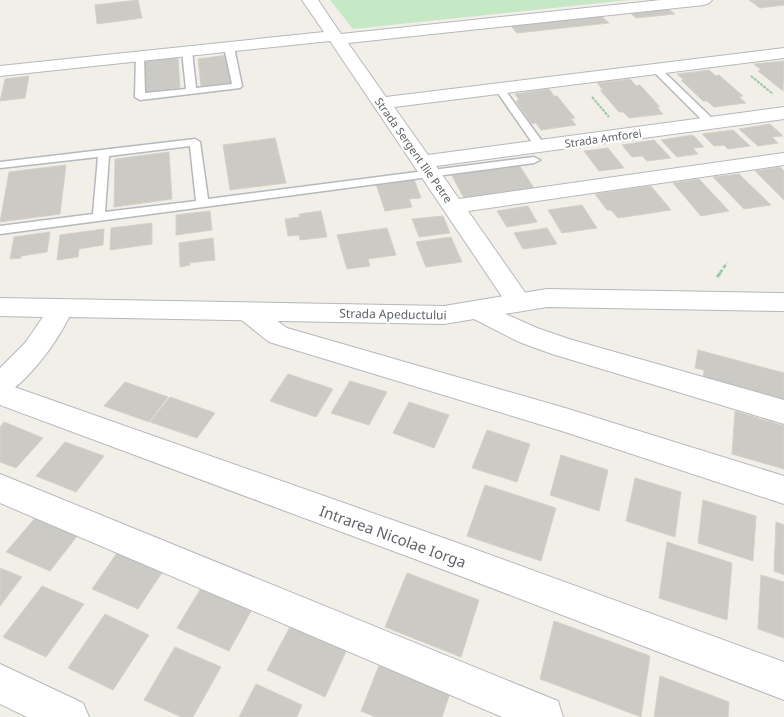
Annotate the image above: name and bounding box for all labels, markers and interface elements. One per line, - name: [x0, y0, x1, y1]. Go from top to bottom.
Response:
- street label: Strada Sergent Ilie Petre: [372, 94, 456, 206]
- street label: Strada Amforei: [564, 125, 642, 151]
- street label: Strada Apeductului: [339, 305, 447, 323]
- street label: Intrarea Nicolae Iorga: [317, 500, 469, 572]

